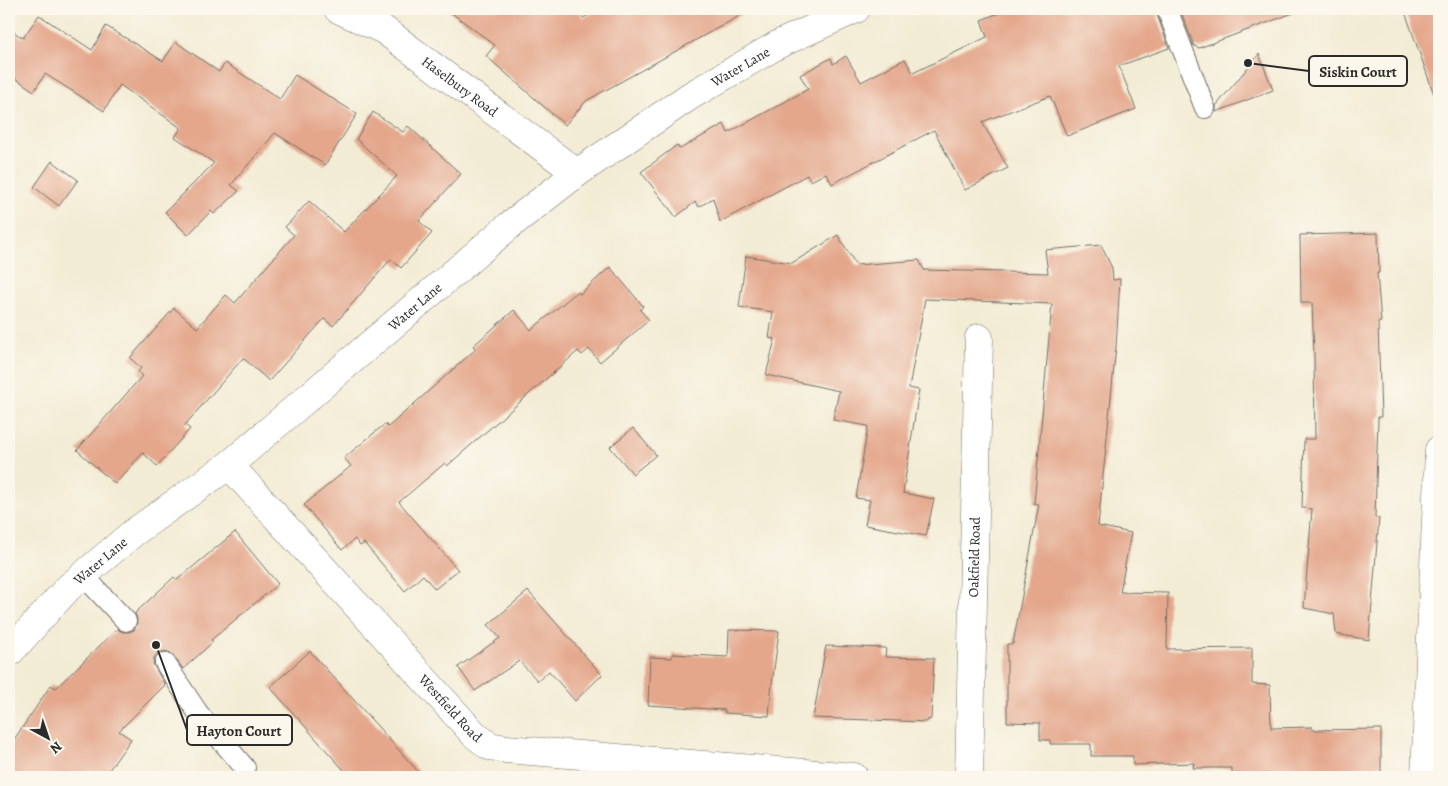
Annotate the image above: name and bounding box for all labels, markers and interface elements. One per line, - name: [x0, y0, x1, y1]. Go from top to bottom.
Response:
- street label: Water Lane: [707, 42, 773, 92]
- street label: Haselbury Road: [418, 52, 502, 121]
- callout: Siskin Court: [1309, 56, 1407, 86]
- text: Siskin Court: [1319, 62, 1397, 82]
- street label: Water Lane: [383, 278, 446, 335]
- street label: Oakfield Road: [964, 516, 984, 598]
- street label: Water Lane: [68, 532, 131, 590]
- street label: Westfield Road: [414, 669, 487, 747]
- north arrow: [22, 714, 72, 764]
- callout: Hayton Court: [187, 715, 292, 745]
- text: Hayton Court: [197, 721, 281, 741]
- text: N: [46, 737, 66, 758]

